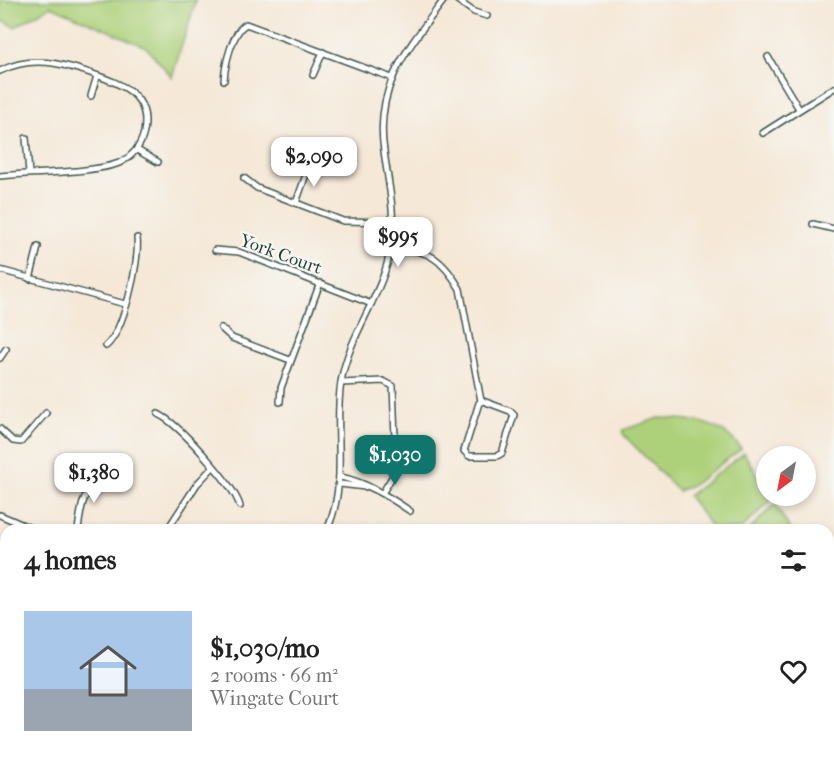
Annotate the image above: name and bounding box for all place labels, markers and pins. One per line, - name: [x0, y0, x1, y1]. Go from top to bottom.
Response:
- pin: $2,090: [265, 137, 363, 188]
- pin: $995: [362, 217, 434, 268]
- pin: $1,030: [346, 435, 444, 486]
- pin: $1,380: [45, 453, 143, 504]

